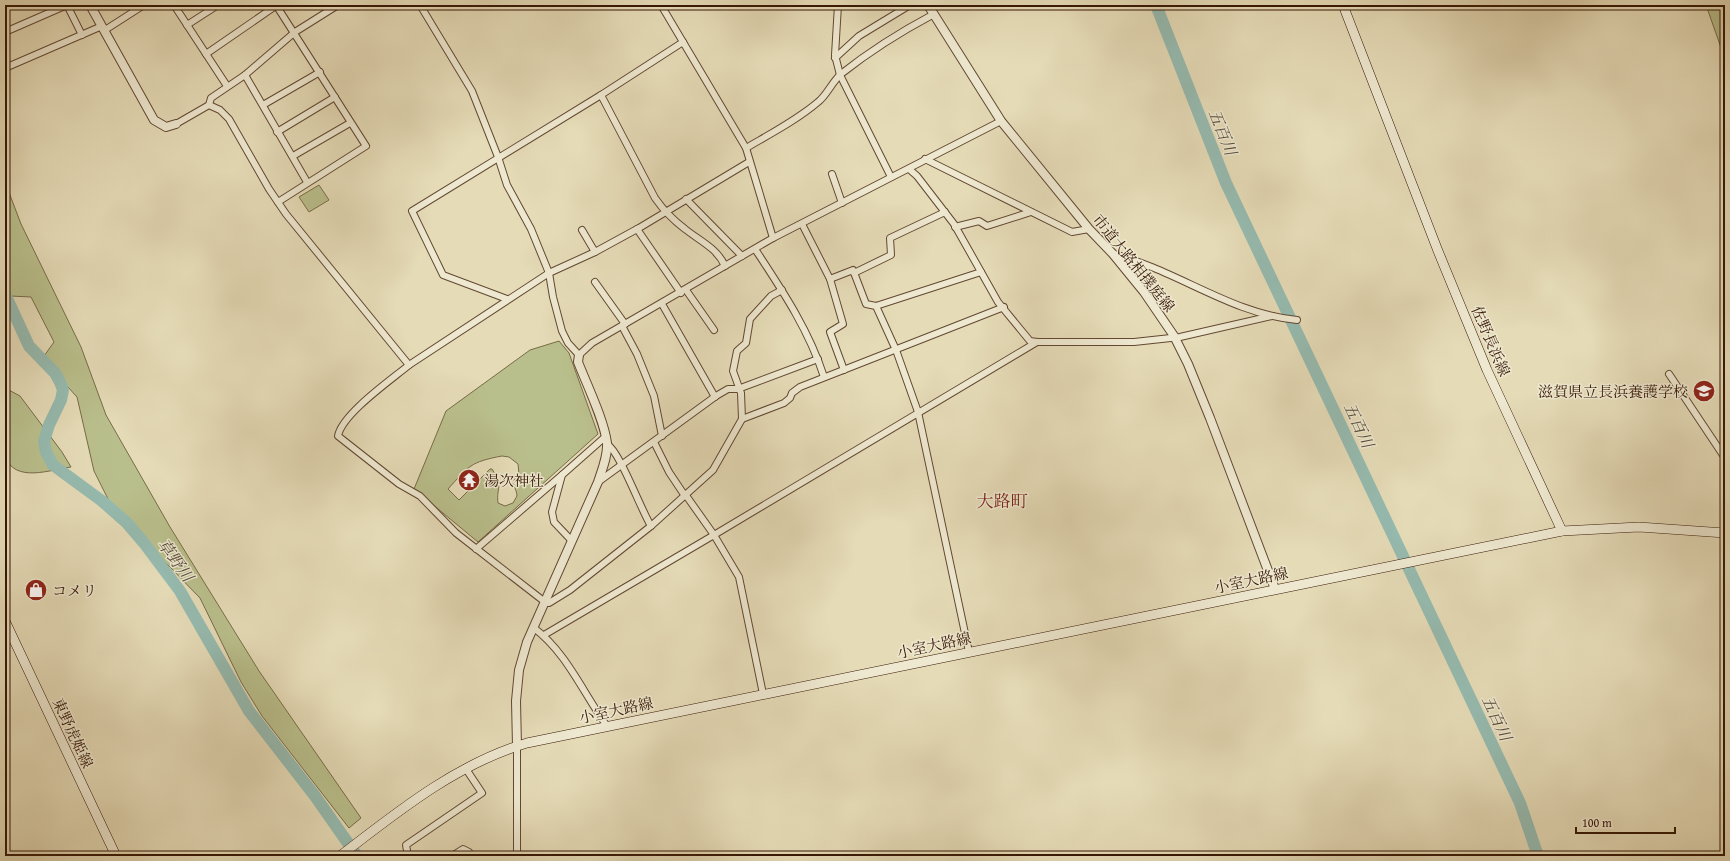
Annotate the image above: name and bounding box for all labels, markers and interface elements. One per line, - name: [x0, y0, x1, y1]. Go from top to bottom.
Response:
- water label: 五百川: [1203, 105, 1244, 161]
- street label: 市道大路相撲庭線: [1088, 210, 1180, 316]
- street label: 佐野長浜線: [1467, 302, 1515, 380]
- school or university icon: 滋賀県立長浜養護学校: [1691, 378, 1717, 404]
- place label: 滋賀県立長浜養護学校: [1538, 381, 1688, 402]
- water label: 五百川: [1338, 398, 1381, 454]
- temple icon: 湯次神社: [456, 467, 482, 493]
- place label: 湯次神社: [484, 470, 544, 491]
- district label: 大路町: [977, 488, 1028, 513]
- water label: 草野川: [152, 534, 201, 588]
- street label: 小室大路線: [1212, 562, 1290, 598]
- shop icon: コメリ: [23, 577, 49, 603]
- place label: コメリ: [52, 580, 97, 601]
- street label: 小室大路線: [895, 627, 973, 663]
- water label: 五百川: [1476, 691, 1519, 747]
- street label: 小室大路線: [577, 692, 655, 728]
- street label: 東野虎姫線: [48, 695, 98, 771]
- scale bar: [1576, 809, 1675, 835]
- text: 100 m: [1582, 814, 1612, 831]

